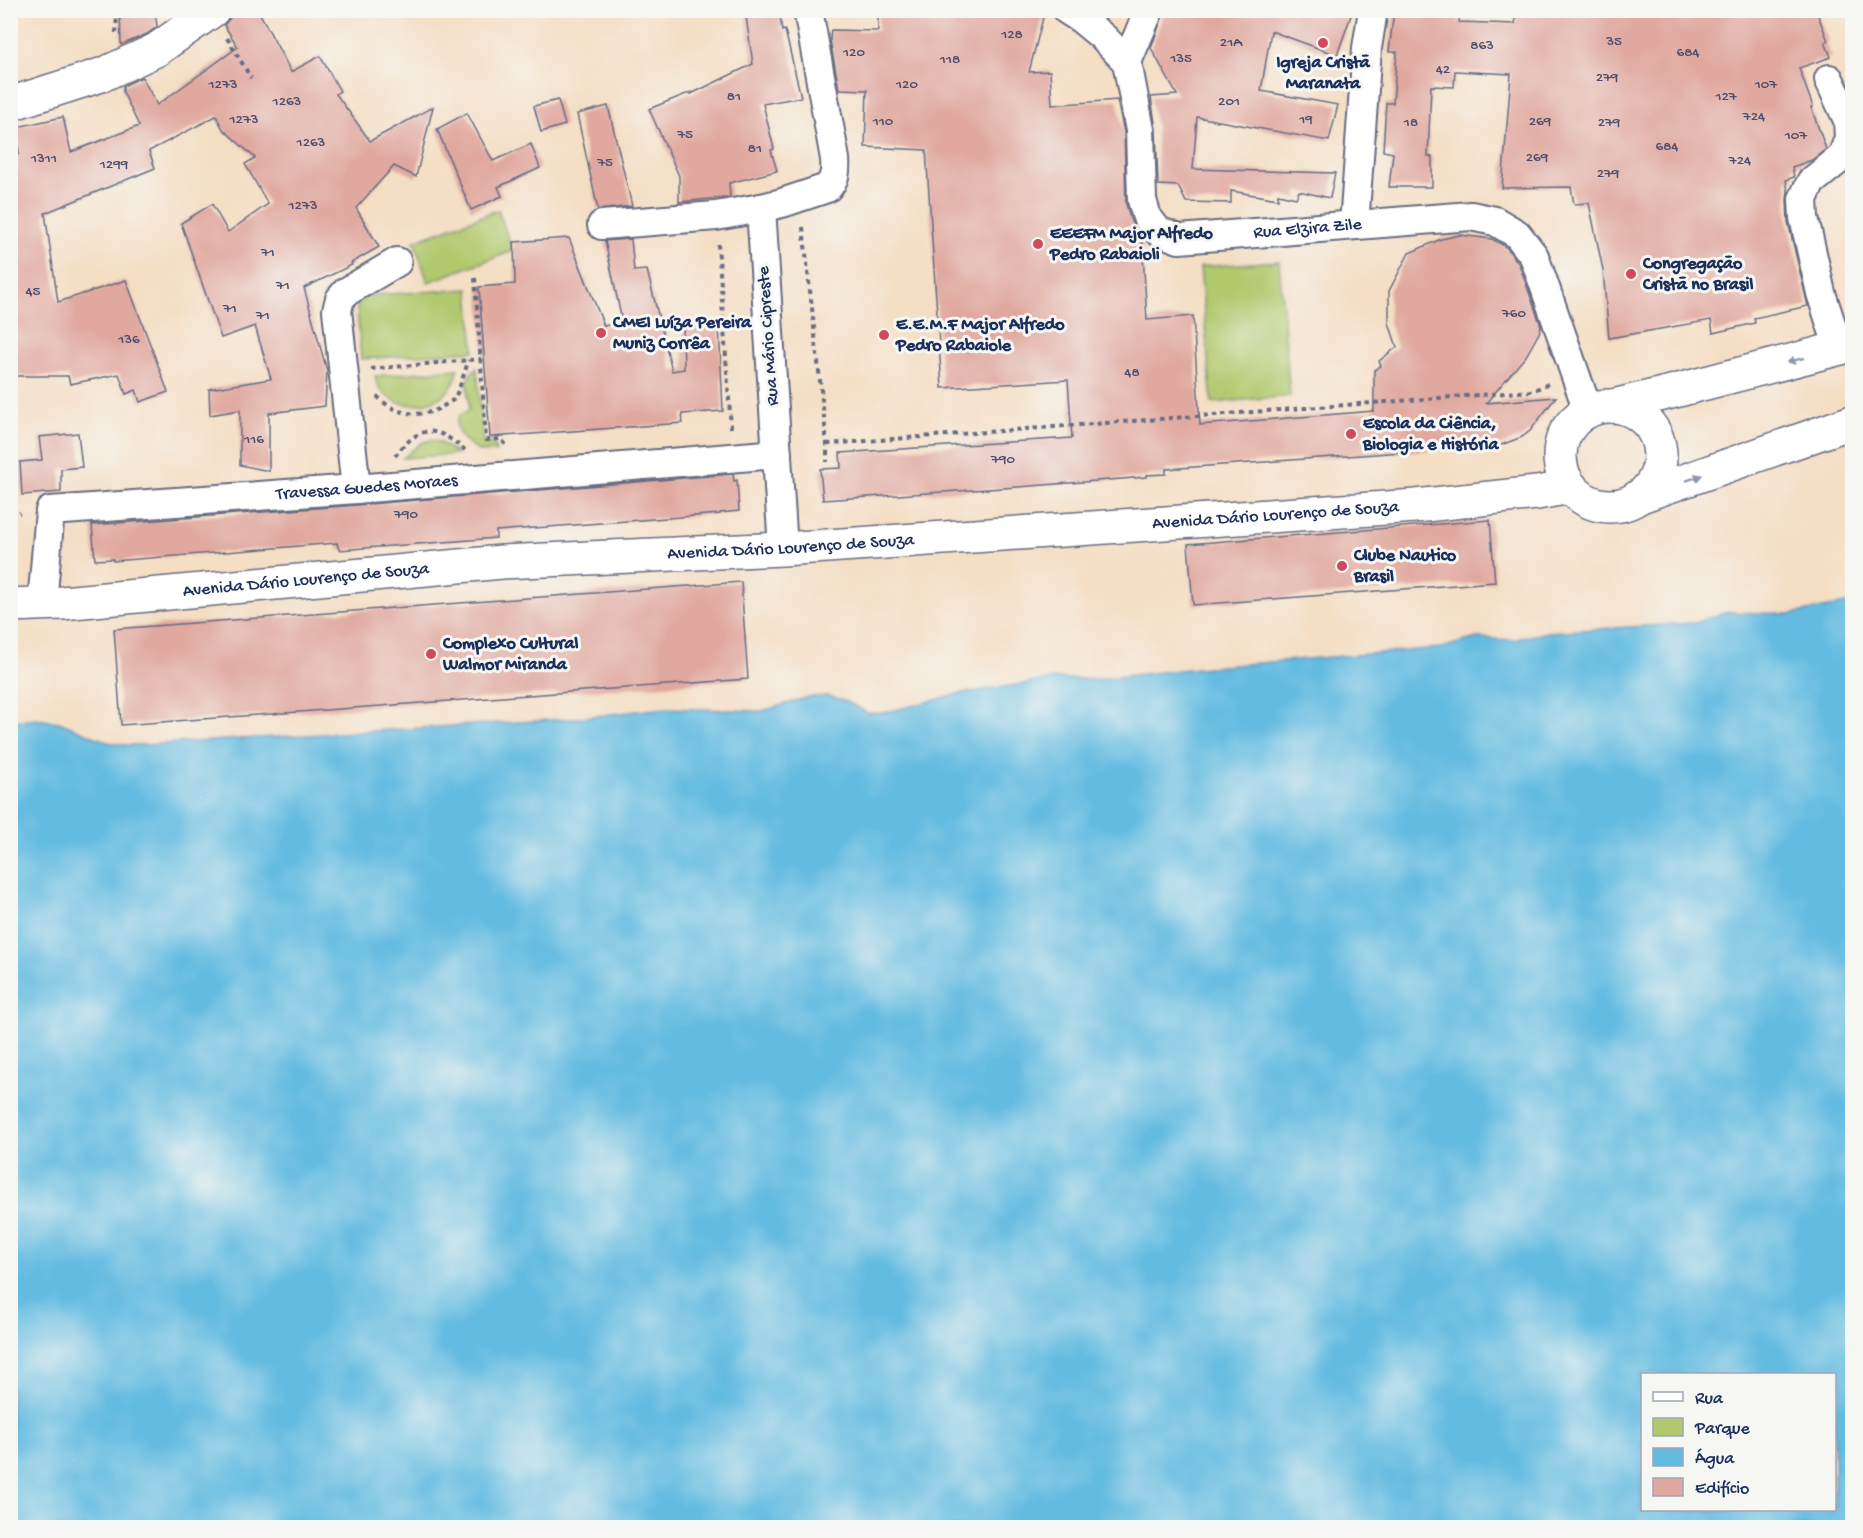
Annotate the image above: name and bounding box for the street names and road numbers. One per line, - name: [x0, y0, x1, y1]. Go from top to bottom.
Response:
- street label: Rua Elzira Zile: [1253, 214, 1363, 244]
- street label: Rua Mário Cipreste: [754, 265, 784, 407]
- street label: Travessa Guedes Moraes: [274, 470, 460, 505]
- street label: Avenida Dário Lourenço de Souza: [1152, 497, 1401, 534]
- street label: Avenida Dário Lourenço de Souza: [667, 530, 916, 565]
- street label: Avenida Dário Lourenço de Souza: [182, 558, 431, 602]

